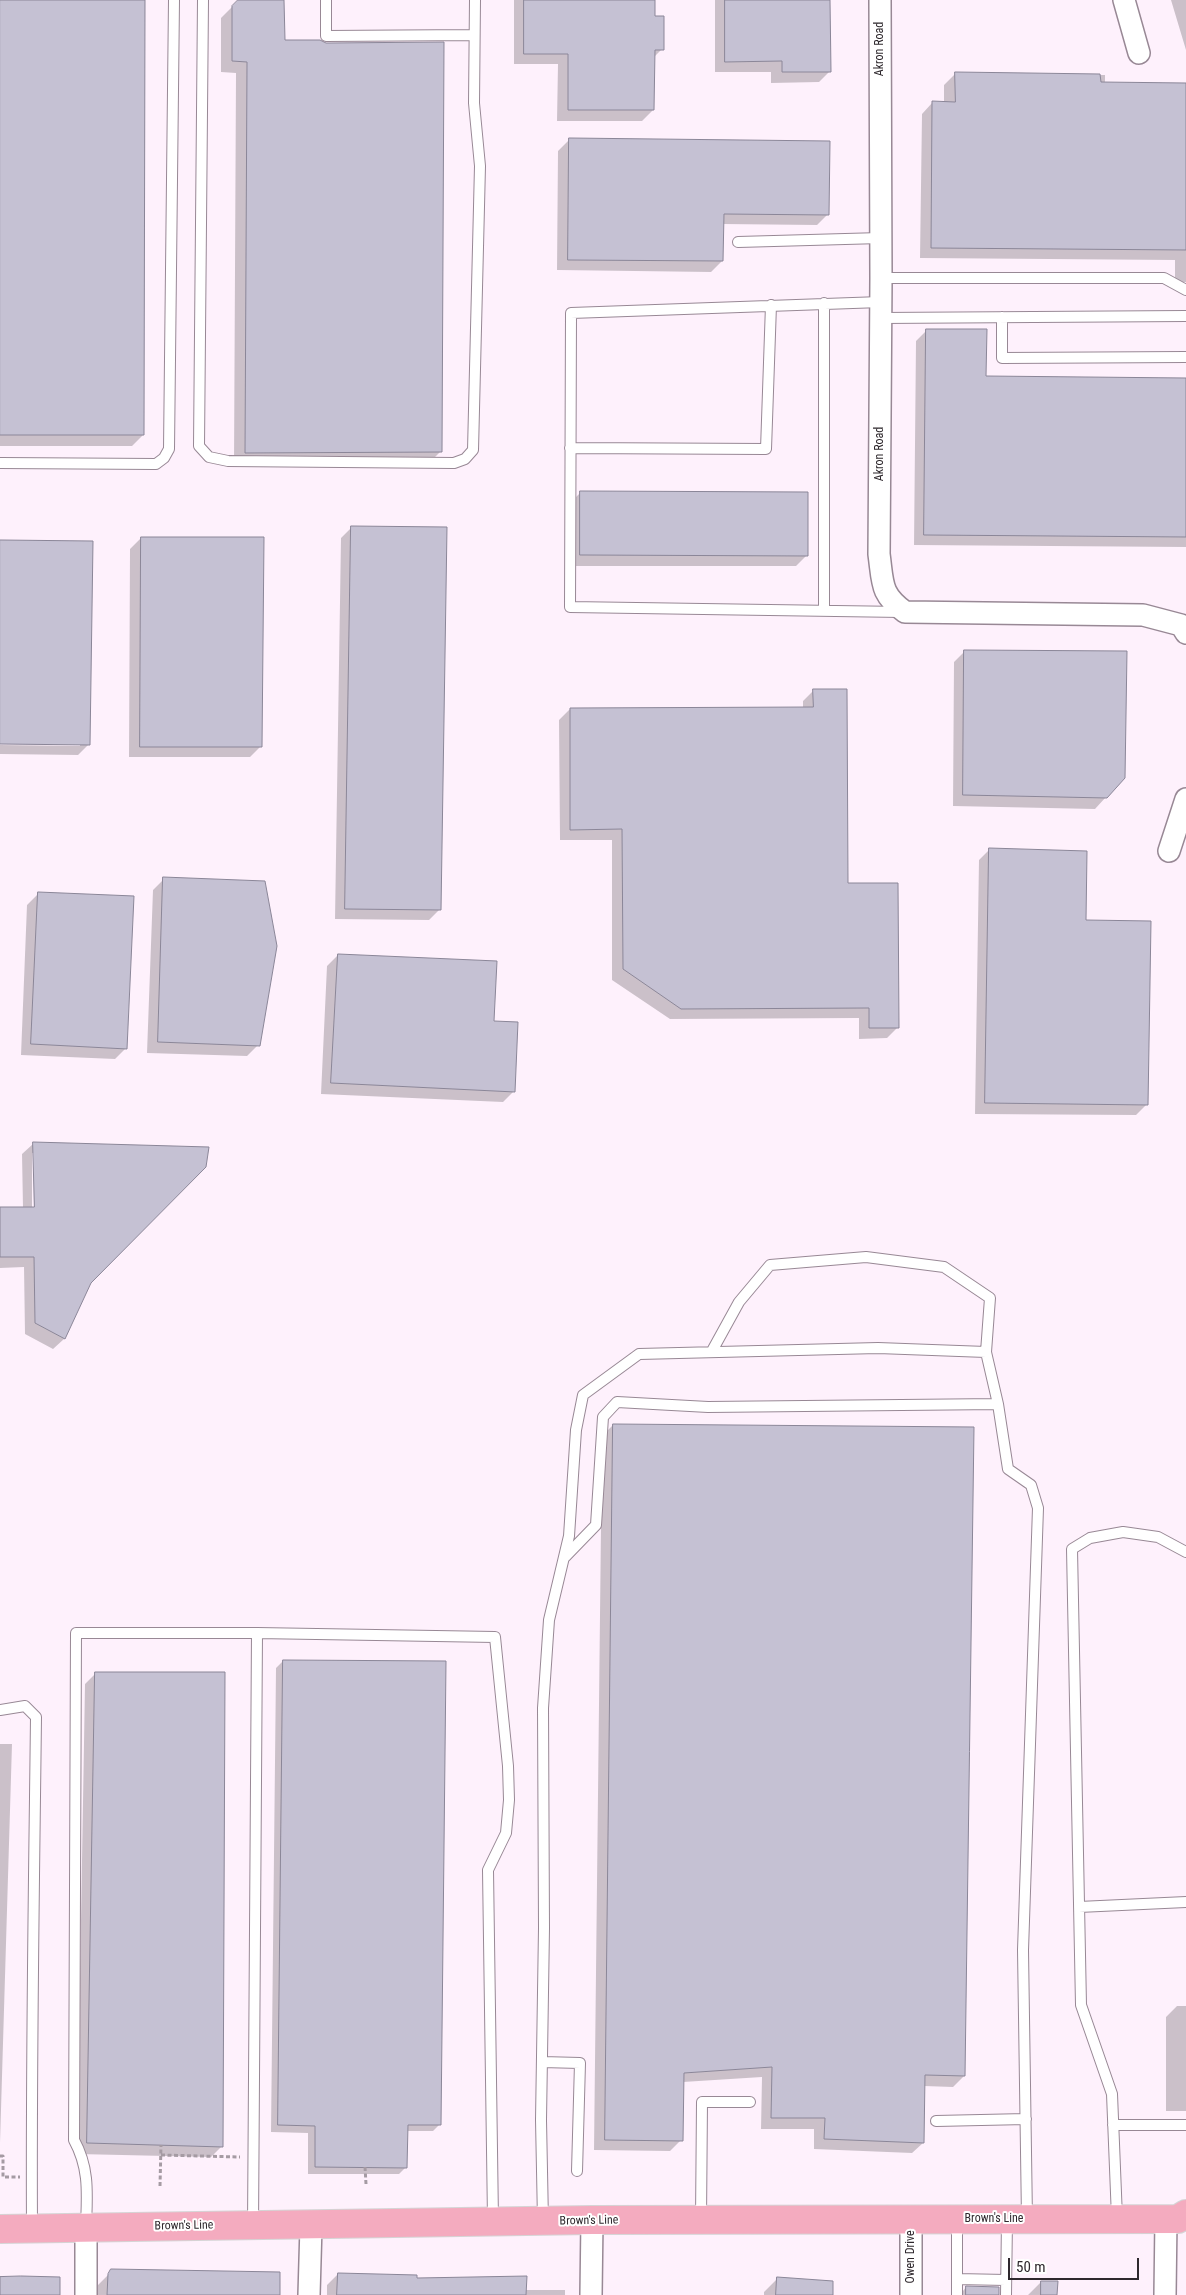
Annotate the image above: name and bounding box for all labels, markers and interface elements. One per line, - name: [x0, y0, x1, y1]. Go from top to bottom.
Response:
- street label: Akron Road: [873, 22, 887, 76]
- street label: Akron Road: [873, 427, 887, 481]
- street label: Brown's Line: [965, 2212, 1023, 2226]
- street label: Brown's Line: [559, 2213, 619, 2229]
- street label: Brown's Line: [154, 2218, 214, 2234]
- street label: Owen Drive: [904, 2230, 918, 2284]
- scale bar: [1011, 2248, 1142, 2280]
- text: 50 m: [1016, 2258, 1046, 2276]

